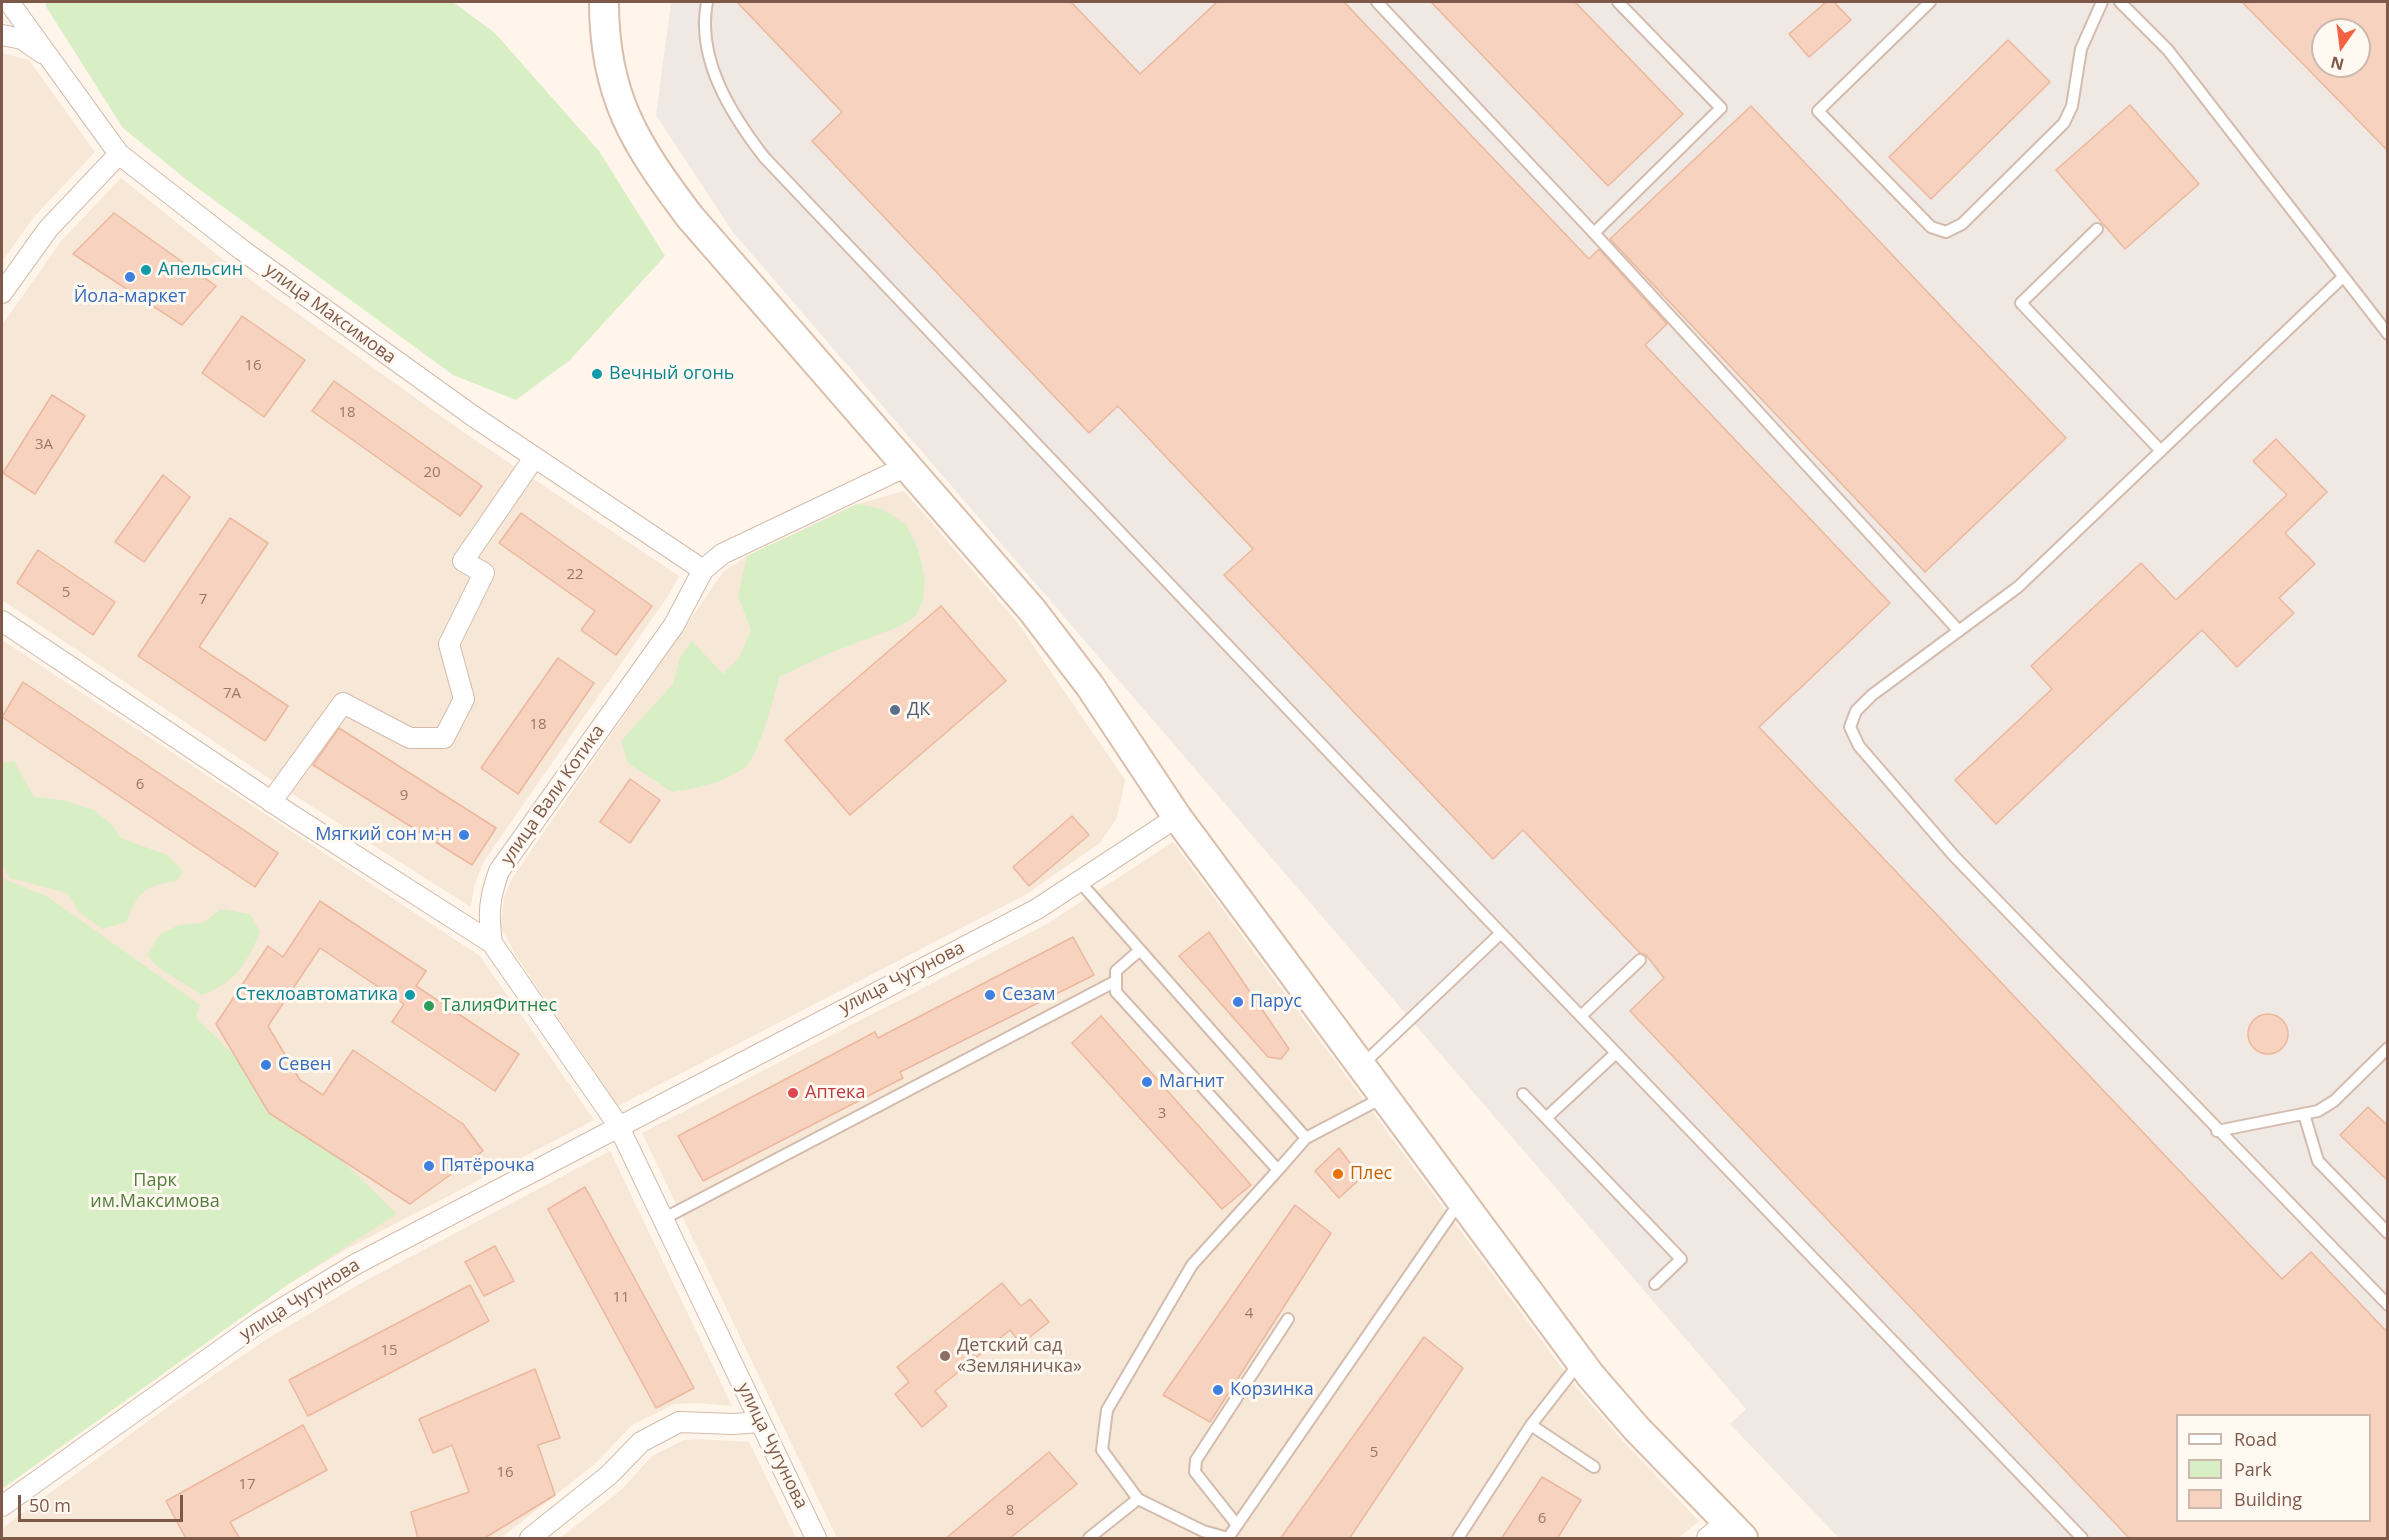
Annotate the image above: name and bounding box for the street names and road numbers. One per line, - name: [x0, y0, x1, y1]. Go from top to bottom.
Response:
- street label: улица Максимова: [260, 259, 400, 369]
- street label: улица Вали Котика: [497, 721, 609, 869]
- street label: улица Чугунова: [836, 937, 968, 1019]
- street label: улица Чугунова: [236, 1254, 364, 1346]
- street label: улица Чугунова: [732, 1379, 812, 1513]

